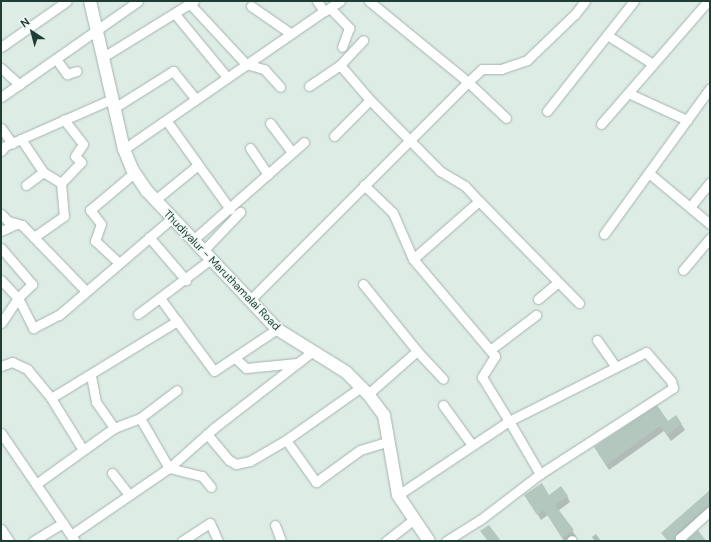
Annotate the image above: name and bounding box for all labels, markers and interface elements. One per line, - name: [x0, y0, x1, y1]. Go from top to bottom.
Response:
- north arrow: [12, 12, 52, 52]
- text: N: [18, 14, 32, 30]
- street label: Thudiyalur - Maruthamalai Road: [161, 207, 283, 333]

